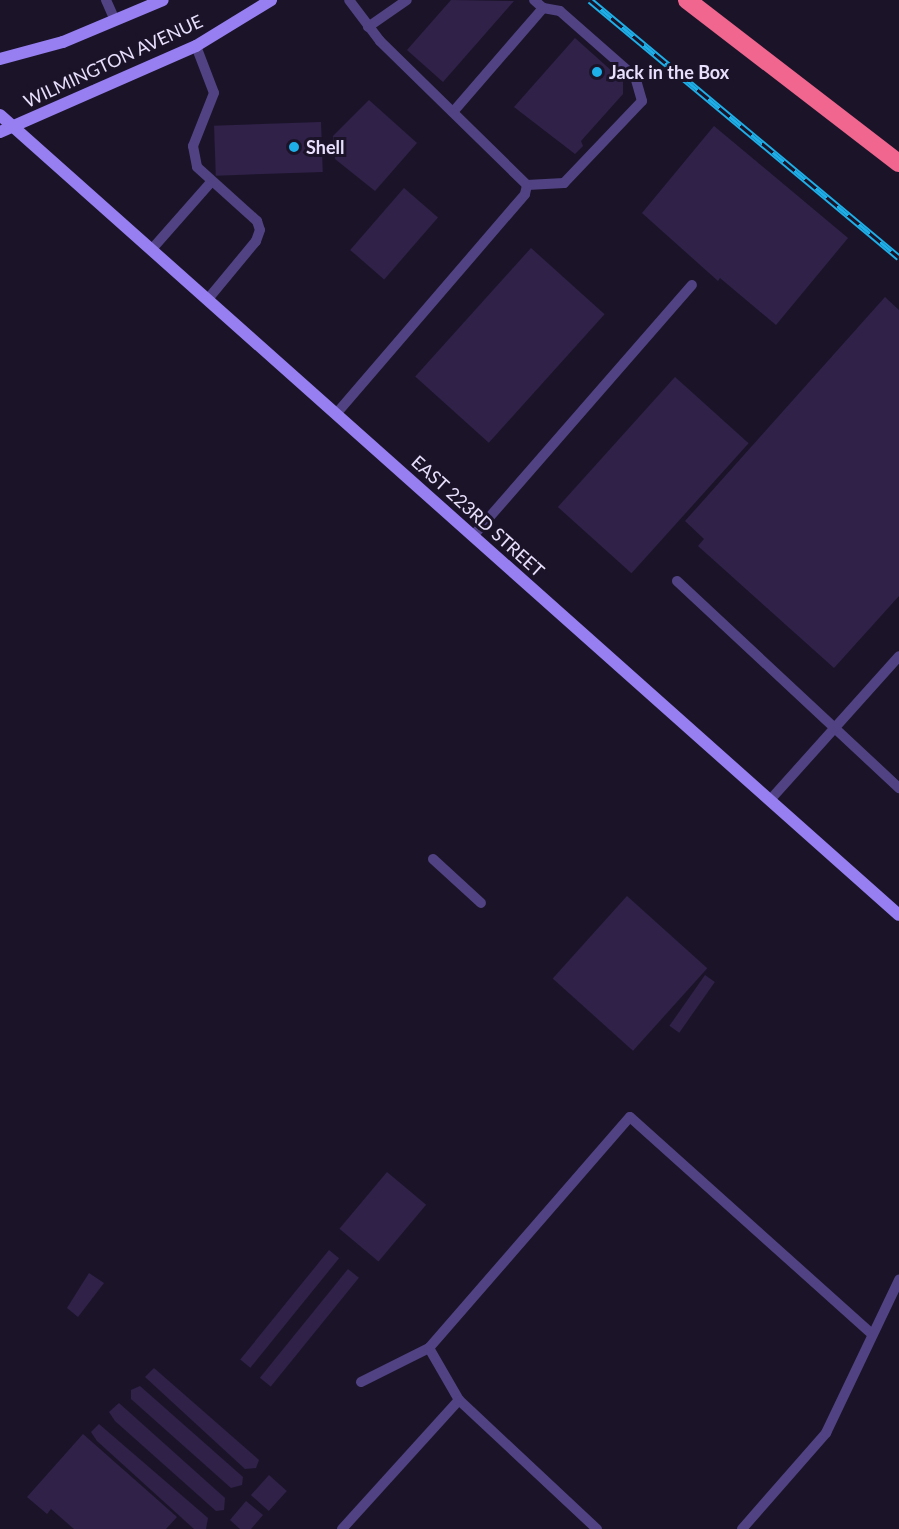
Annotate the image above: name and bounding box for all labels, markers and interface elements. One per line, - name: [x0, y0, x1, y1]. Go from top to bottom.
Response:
- street label: WILMINGTON AVENUE: [20, 10, 206, 112]
- place label: Jack in the Box: [609, 61, 729, 83]
- marker: Jack in the Box: [590, 65, 604, 79]
- place label: Shell: [306, 136, 344, 158]
- marker: Shell: [287, 140, 301, 154]
- street label: EAST 223RD STREET: [407, 451, 549, 581]

